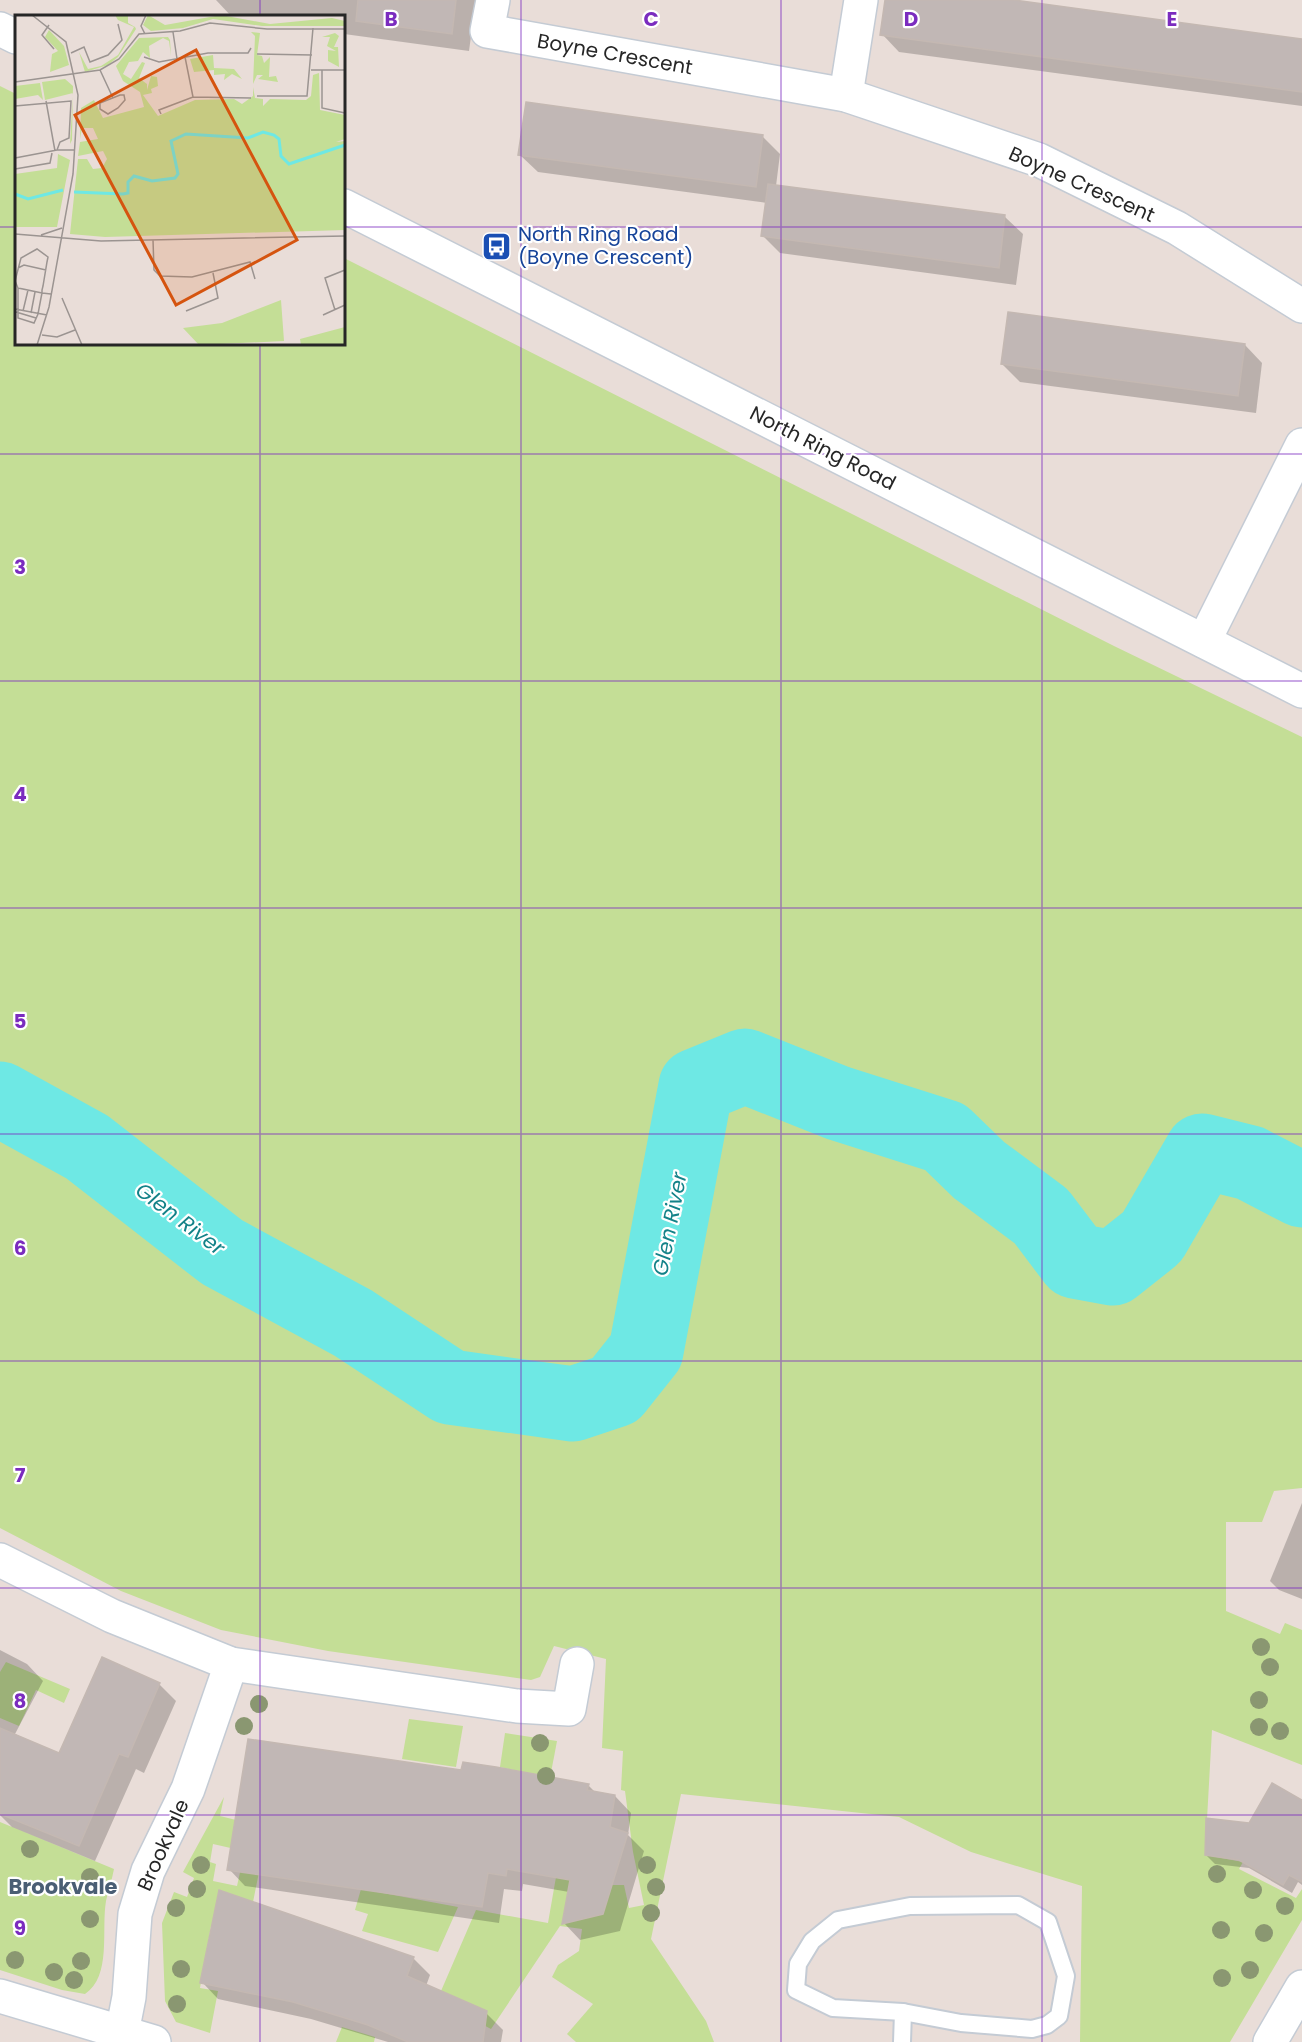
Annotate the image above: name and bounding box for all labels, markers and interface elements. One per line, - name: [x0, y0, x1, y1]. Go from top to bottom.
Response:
- text: B: [384, 5, 398, 33]
- text: C: [643, 5, 659, 33]
- text: D: [904, 5, 918, 33]
- text: E: [1167, 5, 1177, 33]
- inset map: [15, 15, 345, 345]
- street label: Boyne Crescent: [535, 27, 695, 81]
- street label: Boyne Crescent: [1004, 139, 1160, 229]
- place label: North Ring Road (Boyne Crescent): [518, 220, 693, 271]
- bus stop icon: North Ring Road (Boyne Crescent): [481, 230, 513, 262]
- street label: North Ring Road: [745, 399, 901, 497]
- text: 3: [14, 553, 26, 581]
- text: 4: [13, 780, 27, 808]
- text: 5: [14, 1007, 27, 1035]
- water label: Glen River: [645, 1169, 694, 1278]
- water label: Glen River: [130, 1175, 232, 1262]
- text: 6: [14, 1234, 26, 1262]
- text: 7: [15, 1461, 26, 1489]
- text: 8: [14, 1687, 26, 1715]
- street label: Brookvale: [130, 1795, 196, 1895]
- district label: Brookvale: [8, 1872, 118, 1901]
- text: 9: [14, 1914, 26, 1942]

